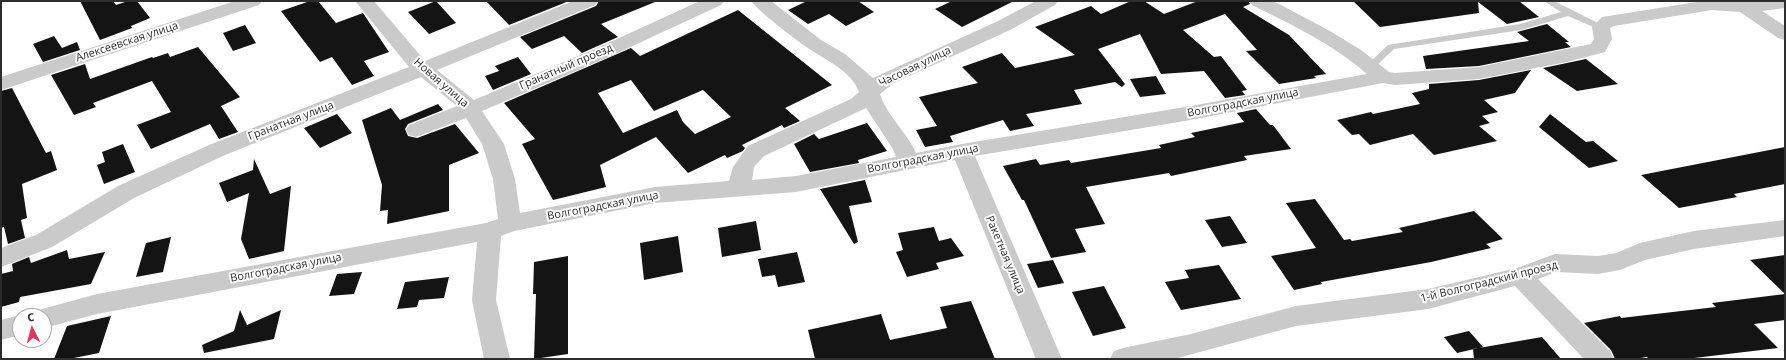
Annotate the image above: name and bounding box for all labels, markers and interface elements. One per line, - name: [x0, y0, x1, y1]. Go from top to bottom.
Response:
- street label: Алексеевская улица: [74, 19, 180, 65]
- street label: Гранатный проезд: [517, 41, 615, 93]
- street label: Часовая улица: [877, 44, 953, 90]
- street label: Новая улица: [411, 56, 471, 110]
- street label: Волгоградская улица: [1186, 86, 1300, 120]
- street label: Гранатная улица: [246, 99, 336, 143]
- street label: Волгоградская улица: [866, 142, 980, 176]
- street label: Волгоградская улица: [546, 189, 660, 223]
- street label: Ракетная улица: [983, 214, 1027, 296]
- street label: Волгоградская улица: [229, 251, 343, 285]
- street label: 1-й Волгоградский проезд: [1419, 259, 1559, 305]
- north arrow: [12, 308, 52, 348]
- text: С: [27, 309, 35, 324]

